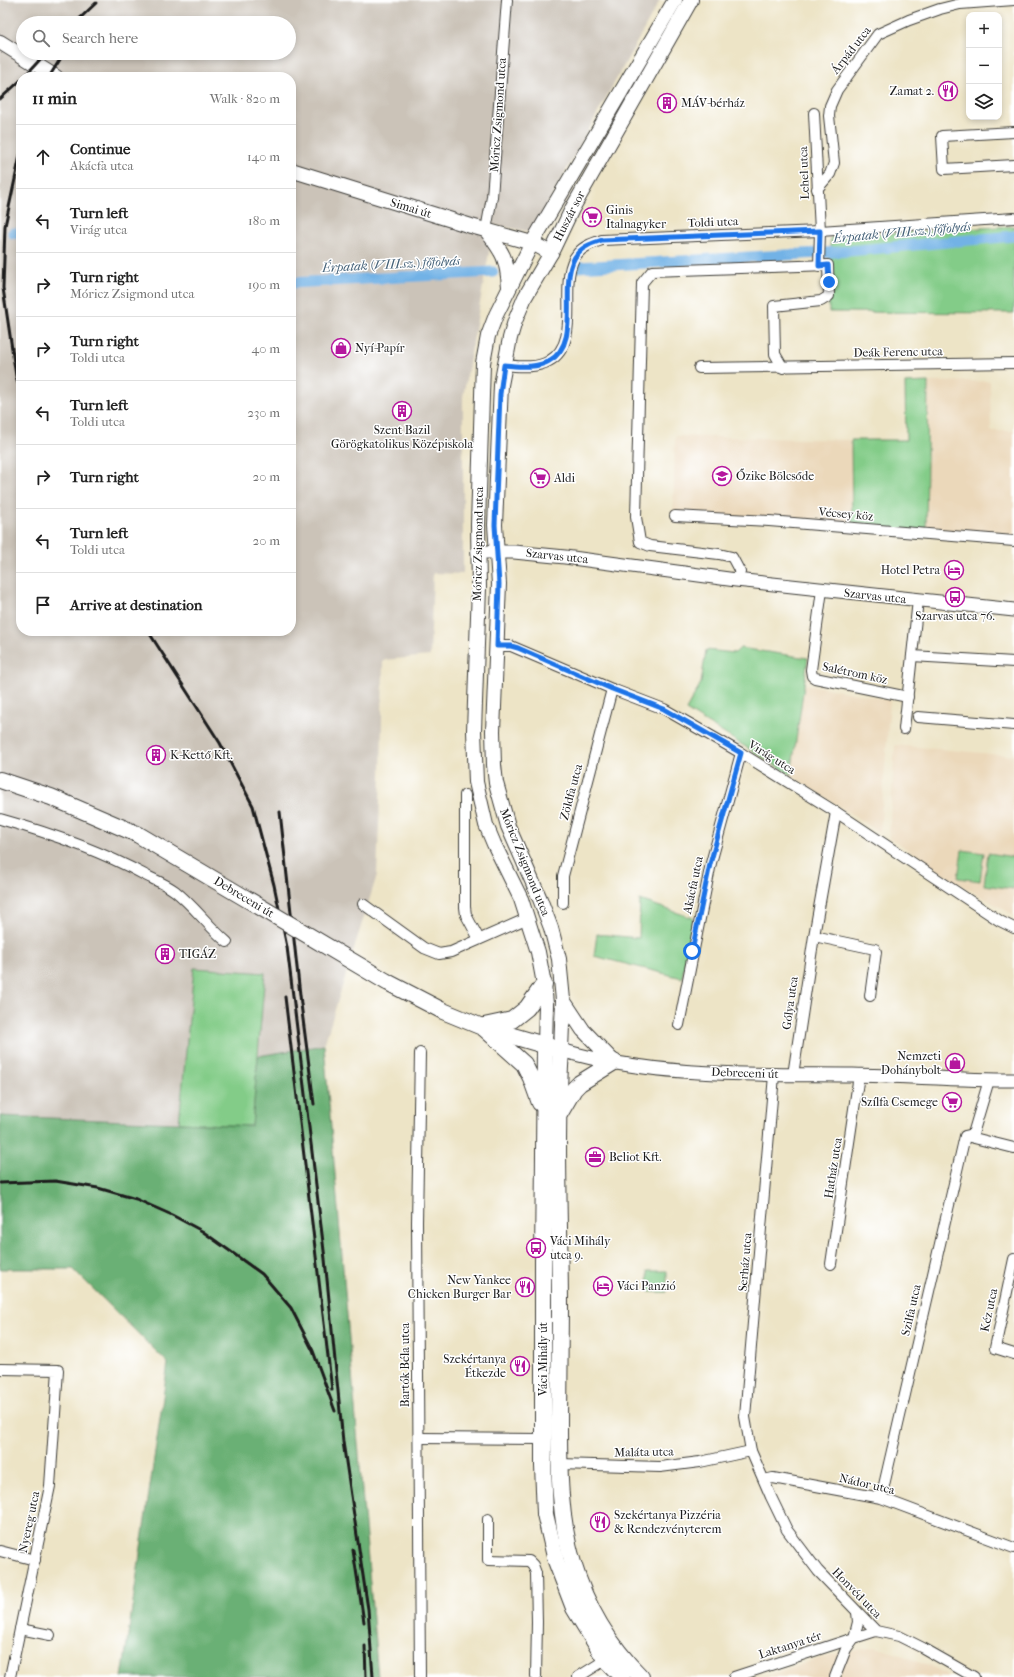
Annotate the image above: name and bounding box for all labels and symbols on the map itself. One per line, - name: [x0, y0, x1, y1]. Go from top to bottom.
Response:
- street label: Árpád utca: [827, 23, 874, 77]
- street label: Móricz Zsigmond utca: [487, 57, 509, 173]
- restaurant icon: Zamat 2.: [937, 80, 959, 102]
- place label: Zamat 2.: [889, 84, 934, 98]
- building icon: MÁV-bérház: [656, 92, 678, 114]
- place label: MÁV-bérház: [681, 95, 745, 110]
- street label: Lehel utca: [796, 146, 812, 200]
- street label: Huszár sor: [550, 188, 588, 244]
- street label: Simai út: [389, 195, 434, 221]
- place label: Ginis Italnagyker: [606, 203, 667, 231]
- supermarket icon: Ginis Italnagyker: [581, 206, 603, 228]
- street label: Toldi utca: [687, 214, 739, 230]
- water label: Érpatak (VIII.sz.) főfolyás: [832, 218, 972, 246]
- water label: Érpatak (VIII.sz.) főfolyás: [321, 253, 461, 275]
- route end: [820, 273, 838, 291]
- shop icon: Nyí-Papír: [330, 337, 352, 359]
- place label: Nyí-Papír: [355, 341, 406, 355]
- street label: Deák Ferenc utca: [853, 344, 943, 360]
- building icon: Szent Bazil Görögkatolikus Középiskola: [391, 400, 413, 422]
- place label: Szent Bazil Görögkatolikus Középiskola: [331, 423, 473, 451]
- school or university icon: Őzike Bölcsőde: [711, 465, 733, 487]
- supermarket icon: Aldi: [529, 467, 551, 489]
- place label: Őzike Bölcsőde: [736, 468, 814, 483]
- place label: Aldi: [553, 471, 576, 485]
- street label: Móricz Zsigmond utca: [470, 486, 486, 602]
- street label: Vécsey köz: [817, 505, 875, 523]
- street label: Szarvas utca: [525, 546, 589, 566]
- hotel icon: Hotel Petra: [943, 559, 965, 581]
- place label: Hotel Petra: [881, 563, 940, 577]
- street label: Szarvas utca: [843, 586, 907, 606]
- bus stop icon: Szarvas utca 76.: [944, 586, 966, 608]
- place label: Szarvas utca 76.: [915, 609, 995, 623]
- street label: Salétrom köz: [821, 659, 889, 687]
- street label: Virág utca: [745, 737, 798, 777]
- building icon: K-Kettő Kft.: [145, 744, 167, 766]
- place label: K-Kettő Kft.: [170, 748, 233, 762]
- street label: Zöldfa utca: [557, 762, 585, 822]
- street label: Móricz Zsigmond utca: [497, 806, 553, 918]
- street label: Akácfa utca: [680, 854, 706, 916]
- street label: Debreceni út: [211, 874, 277, 921]
- route start: [683, 942, 701, 960]
- building icon: TIGÁZ: [154, 943, 176, 965]
- place label: TIGÁZ: [179, 946, 216, 961]
- street label: Gólya utca: [779, 975, 801, 1031]
- place label: Nemzeti Dohánybolt: [881, 1049, 942, 1077]
- shop icon: Nemzeti Dohánybolt: [944, 1052, 966, 1074]
- street label: Debreceni út: [711, 1065, 780, 1081]
- supermarket icon: Szílfa Csemege: [941, 1091, 963, 1113]
- place label: Szílfa Csemege: [861, 1095, 938, 1109]
- street label: Hatház utca: [821, 1136, 845, 1199]
- office icon: Beliot Kft.: [584, 1146, 606, 1168]
- place label: Beliot Kft.: [609, 1150, 662, 1164]
- street label: Serház utca: [735, 1231, 755, 1292]
- place label: Váci Mihály utca 9.: [549, 1234, 611, 1262]
- bus stop icon: Váci Mihály utca 9.: [525, 1237, 547, 1259]
- place label: New Yankee Chicken Burger Bar: [408, 1273, 512, 1301]
- hotel icon: Váci Panzió: [592, 1275, 614, 1297]
- restaurant icon: New Yankee Chicken Burger Bar: [514, 1276, 536, 1298]
- place label: Váci Panzió: [616, 1279, 676, 1293]
- street label: Szilfa utca: [898, 1282, 924, 1337]
- street label: Kéz utca: [978, 1286, 1001, 1333]
- street label: Váci Mihály út: [536, 1321, 550, 1397]
- street label: Bartók Béla utca: [398, 1322, 412, 1407]
- place label: Szekértanya Étkezde: [443, 1352, 506, 1380]
- restaurant icon: Szekértanya Étkezde: [509, 1355, 531, 1377]
- street label: Maláta utca: [614, 1444, 674, 1460]
- street label: Nádor utca: [838, 1471, 897, 1497]
- street label: Nyereg utca: [16, 1489, 42, 1554]
- place label: Szekértanya Pizzéria & Rendezvényterem: [614, 1508, 721, 1536]
- restaurant icon: Szekértanya Pizzéria & Rendezvényterem: [589, 1511, 611, 1533]
- street label: Honvéd utca: [829, 1565, 885, 1621]
- street label: Laktanya tér: [757, 1628, 824, 1662]

